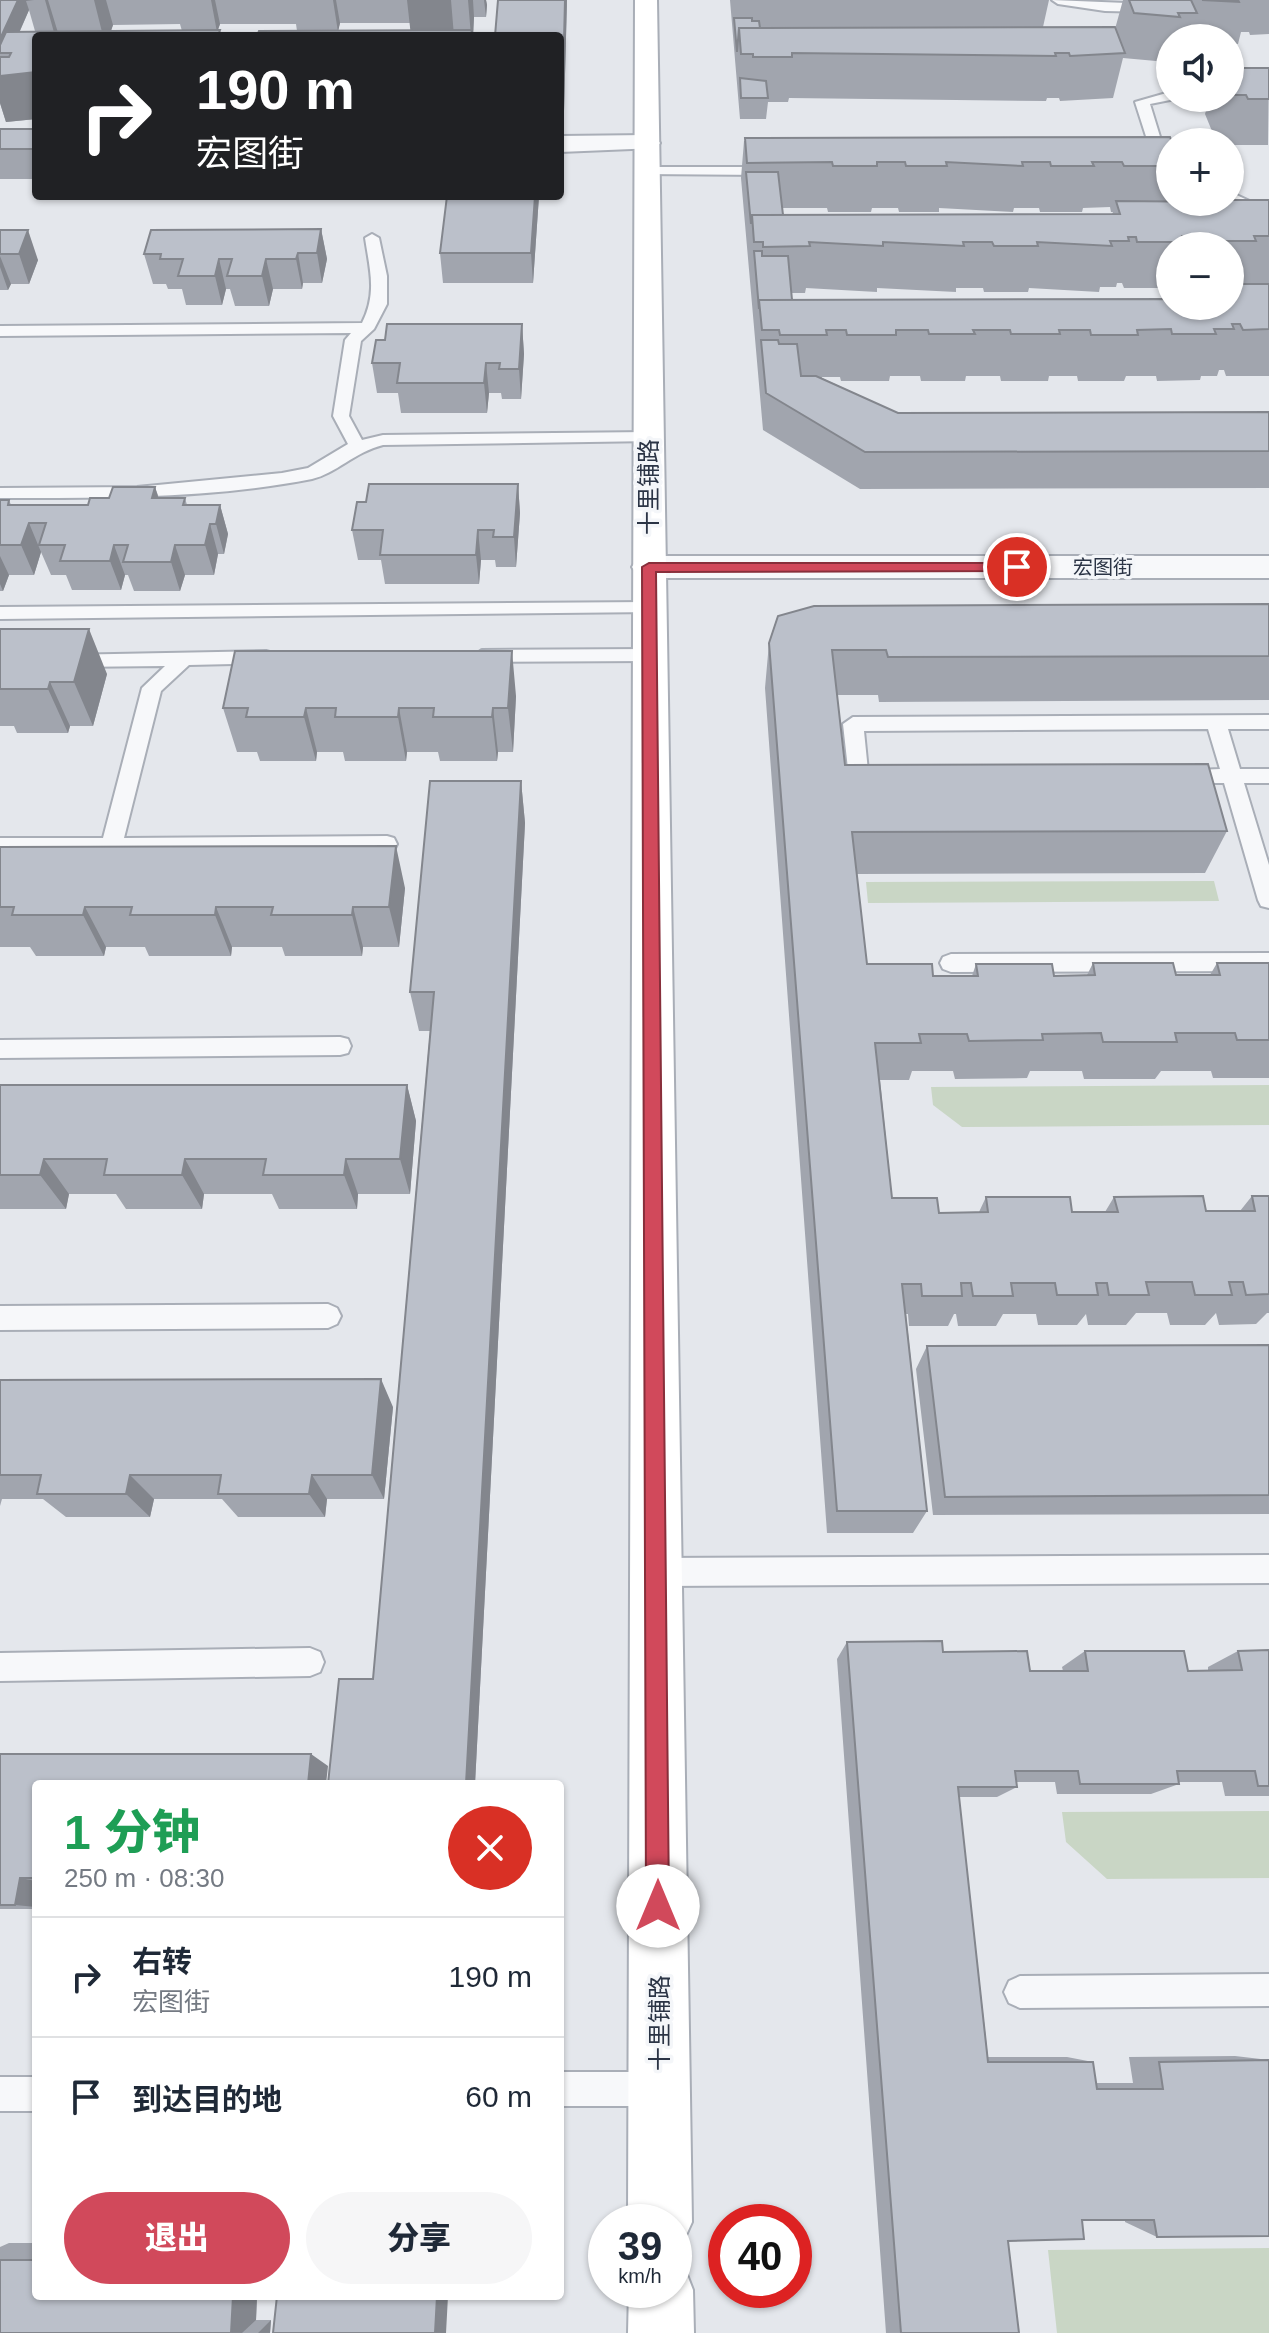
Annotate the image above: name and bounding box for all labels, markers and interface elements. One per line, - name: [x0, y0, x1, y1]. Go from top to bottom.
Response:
- map controls: [1156, 24, 1244, 320]
- button: sound: [1156, 24, 1244, 112]
- text: 190 m: [196, 58, 355, 121]
- icon: right: [64, 64, 168, 168]
- button: +: [1156, 128, 1244, 216]
- text: 宏图街: [196, 133, 304, 174]
- button: −: [1156, 232, 1244, 320]
- street label: 十里铺路: [635, 439, 662, 535]
- pin: [983, 533, 1051, 601]
- icon: arrive: [995, 545, 1039, 589]
- street label: 宏图街: [1073, 556, 1133, 578]
- text: 1 分钟: [64, 1806, 200, 1859]
- button: close: [448, 1806, 532, 1890]
- text: 250 m · 08:30: [64, 1863, 224, 1893]
- position arrow: [616, 1864, 700, 1948]
- text: 右转: [132, 1945, 192, 1978]
- icon: right: [64, 1955, 108, 1999]
- text: 190 m: [449, 1960, 532, 1993]
- street label: 十里铺路: [646, 1975, 673, 2071]
- text: 宏图街: [132, 1987, 210, 2017]
- icon: arrive: [64, 2075, 108, 2119]
- text: 60 m: [465, 2080, 532, 2113]
- text: 到达目的地: [132, 2083, 282, 2116]
- button: 退出: [64, 2192, 290, 2284]
- button: 分享: [306, 2192, 532, 2284]
- speed limit sign: 40: [708, 2204, 812, 2308]
- text: 39: [618, 2224, 662, 2268]
- text: km/h: [618, 2265, 662, 2287]

